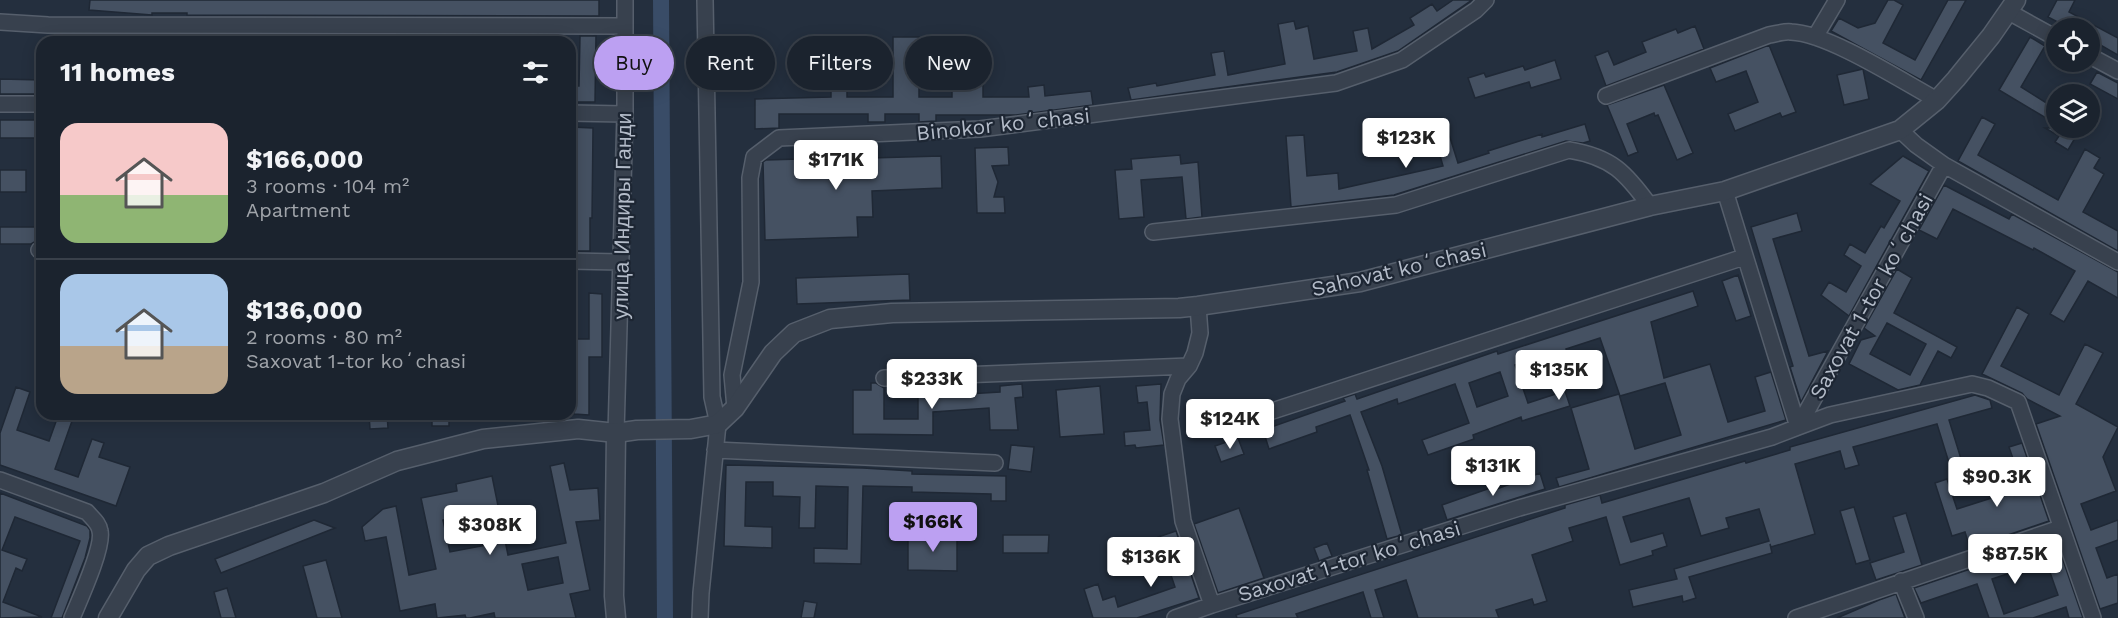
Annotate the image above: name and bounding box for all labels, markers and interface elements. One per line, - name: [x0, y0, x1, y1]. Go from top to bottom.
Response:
- map controls: [2046, 18, 2100, 138]
- button: locate: [2046, 18, 2100, 72]
- chip: Buy: [594, 36, 674, 90]
- chip: Rent: [686, 36, 775, 90]
- chip: Filters: [787, 36, 893, 90]
- chip: New: [905, 36, 992, 90]
- icon: filters: [519, 56, 552, 89]
- text: 11 homes: [60, 57, 175, 87]
- button: layers: [2046, 84, 2100, 138]
- street label: Binokor koʻchasi: [915, 102, 1091, 146]
- street label: улица Индиры Ганди: [608, 112, 636, 320]
- pin: $123K: [1364, 118, 1448, 169]
- text: $123K: [1376, 125, 1436, 149]
- pin: $171K: [794, 140, 878, 191]
- text: $166,000: [246, 144, 363, 174]
- icon: home: [108, 147, 180, 219]
- text: $171K: [808, 147, 864, 171]
- text: 3 rooms · 104 m²: [246, 174, 409, 198]
- street label: Saxovat 1-tor koʻchasi: [1804, 189, 1938, 403]
- text: Apartment: [246, 198, 350, 222]
- street label: Sahovat koʻchasi: [1309, 237, 1489, 301]
- text: $136,000: [246, 295, 363, 325]
- icon: home: [108, 298, 180, 370]
- text: 2 rooms · 80 m²: [246, 325, 402, 349]
- text: Saxovat 1-tor koʻchasi: [246, 349, 466, 373]
- pin: $135K: [1517, 350, 1601, 401]
- text: $135K: [1530, 357, 1588, 381]
- pin: $233K: [890, 359, 974, 410]
- text: $233K: [901, 366, 963, 390]
- pin: $124K: [1188, 399, 1272, 450]
- text: $124K: [1200, 406, 1260, 430]
- pin: $131K: [1451, 446, 1535, 497]
- text: $131K: [1465, 453, 1521, 477]
- pin: $90.3K: [1948, 457, 2046, 508]
- text: $90.3K: [1962, 464, 2032, 488]
- pin: $166K: [891, 502, 975, 553]
- pin: $308K: [448, 505, 532, 556]
- text: $166K: [903, 509, 963, 533]
- text: $308K: [458, 512, 522, 536]
- street label: Saxovat 1-tor koʻchasi: [1235, 515, 1463, 607]
- pin: $87.5K: [1966, 534, 2064, 585]
- pin: $136K: [1109, 537, 1193, 588]
- text: $87.5K: [1982, 541, 2048, 565]
- text: $136K: [1121, 544, 1181, 568]

